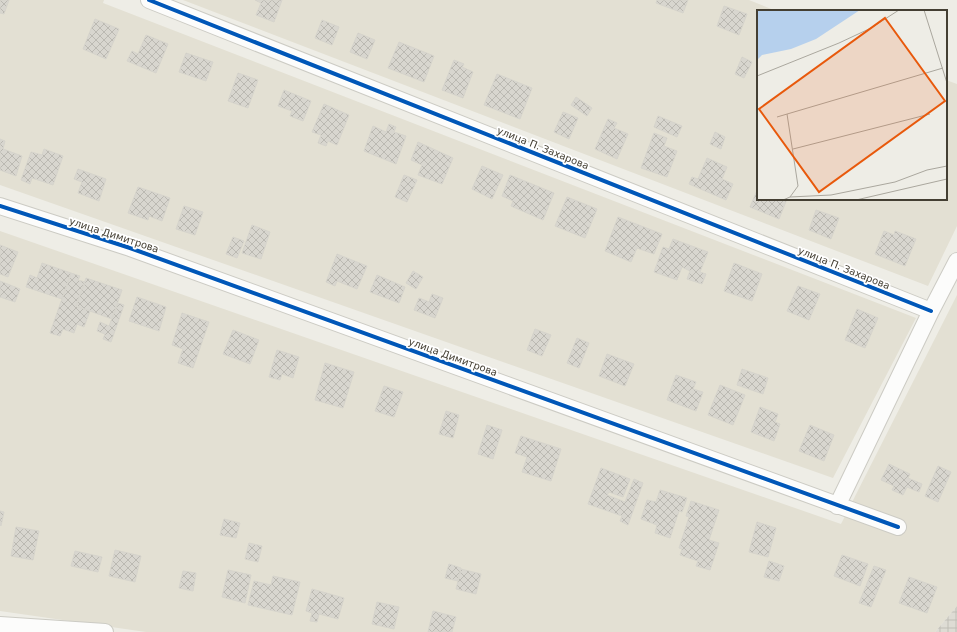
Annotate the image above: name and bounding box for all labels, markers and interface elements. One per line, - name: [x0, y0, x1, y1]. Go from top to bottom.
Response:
- inset map: [757, 10, 947, 200]
- street label: улица П. Захарова: [496, 125, 590, 171]
- street label: улица Димитрова: [68, 215, 160, 255]
- street label: улица П. Захарова: [797, 245, 891, 291]
- street label: улица Димитрова: [407, 336, 499, 378]

